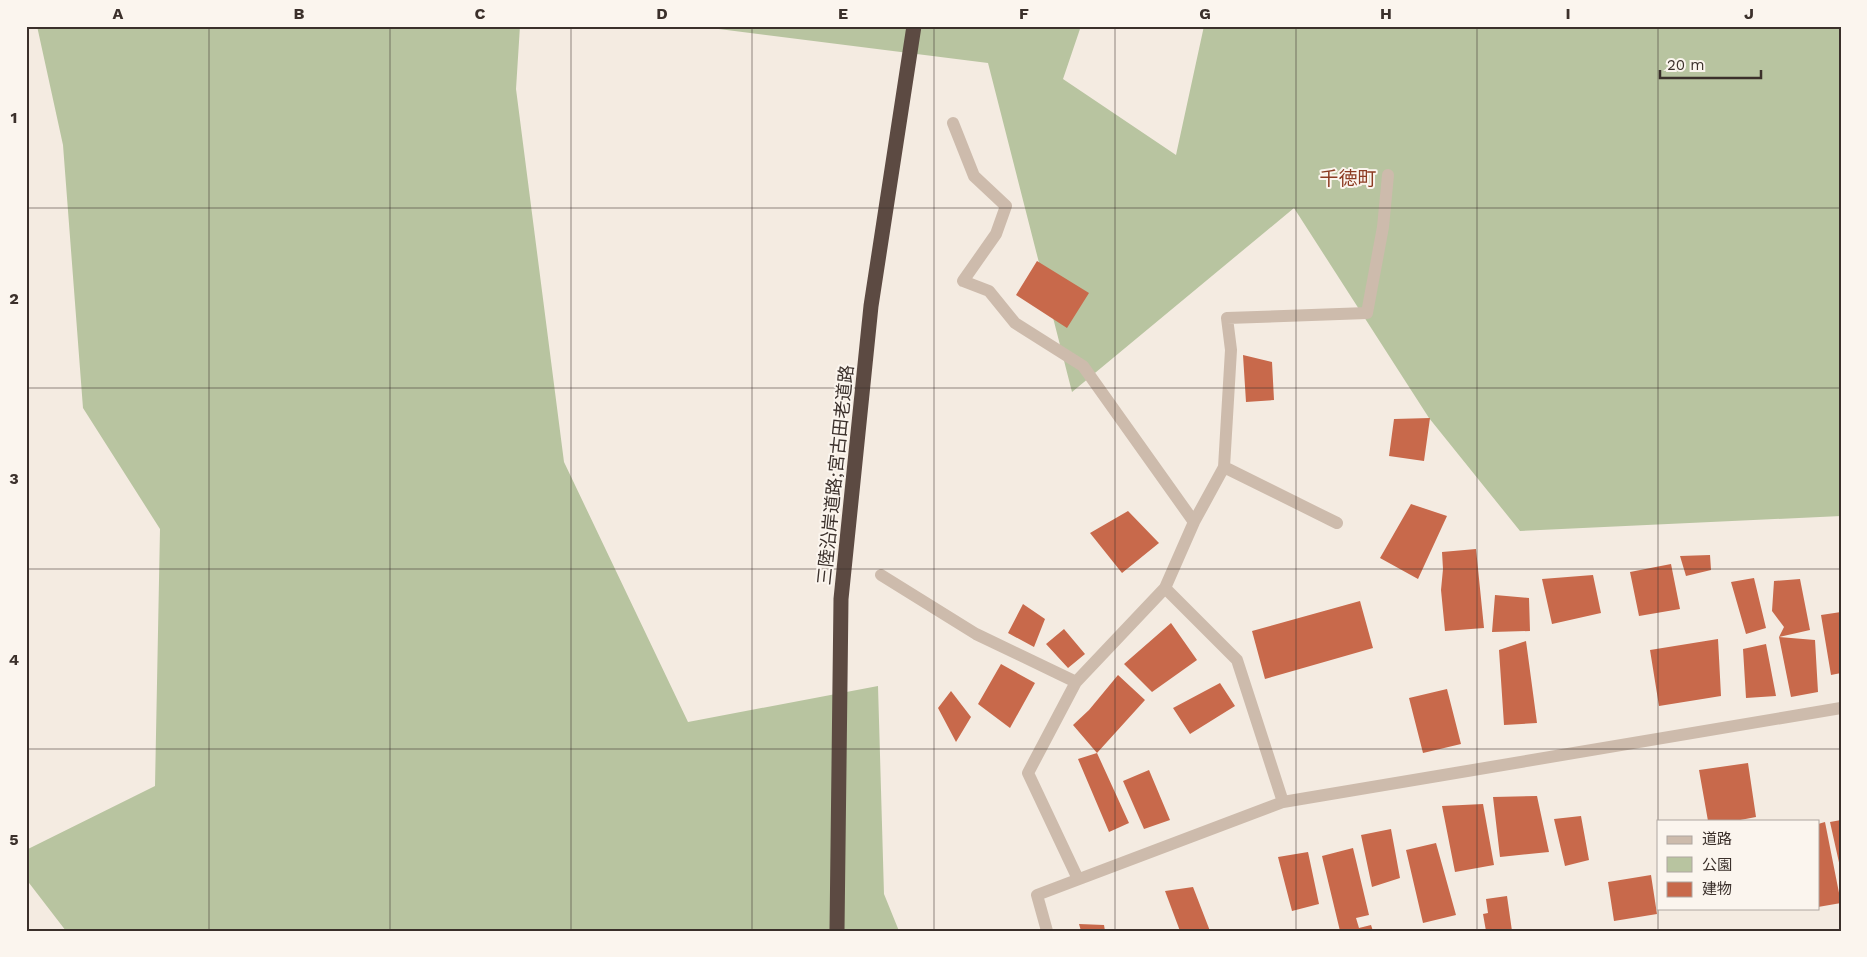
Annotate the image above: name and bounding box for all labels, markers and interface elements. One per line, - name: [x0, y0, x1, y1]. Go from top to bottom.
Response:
- text: A: [113, 4, 124, 23]
- text: B: [294, 4, 305, 23]
- text: C: [475, 4, 486, 23]
- text: D: [656, 4, 668, 23]
- text: E: [838, 4, 848, 23]
- text: F: [1019, 4, 1029, 23]
- text: G: [1199, 4, 1211, 23]
- text: H: [1380, 4, 1392, 23]
- text: I: [1565, 4, 1571, 23]
- text: J: [1744, 4, 1754, 23]
- scale bar: [1660, 48, 1761, 80]
- text: 20 m: [1667, 56, 1705, 74]
- text: 1: [11, 108, 17, 127]
- district label: 千徳町: [1319, 167, 1377, 190]
- text: 2: [9, 289, 19, 308]
- street label: 三陸沿岸道路;宮古田老道路: [813, 364, 857, 586]
- text: 3: [9, 469, 19, 488]
- text: 4: [9, 650, 19, 669]
- legend: [1657, 820, 1820, 910]
- text: 5: [9, 830, 19, 849]
- text: 道路: [1702, 830, 1732, 848]
- text: 公園: [1702, 856, 1732, 874]
- text: 建物: [1702, 880, 1732, 898]

